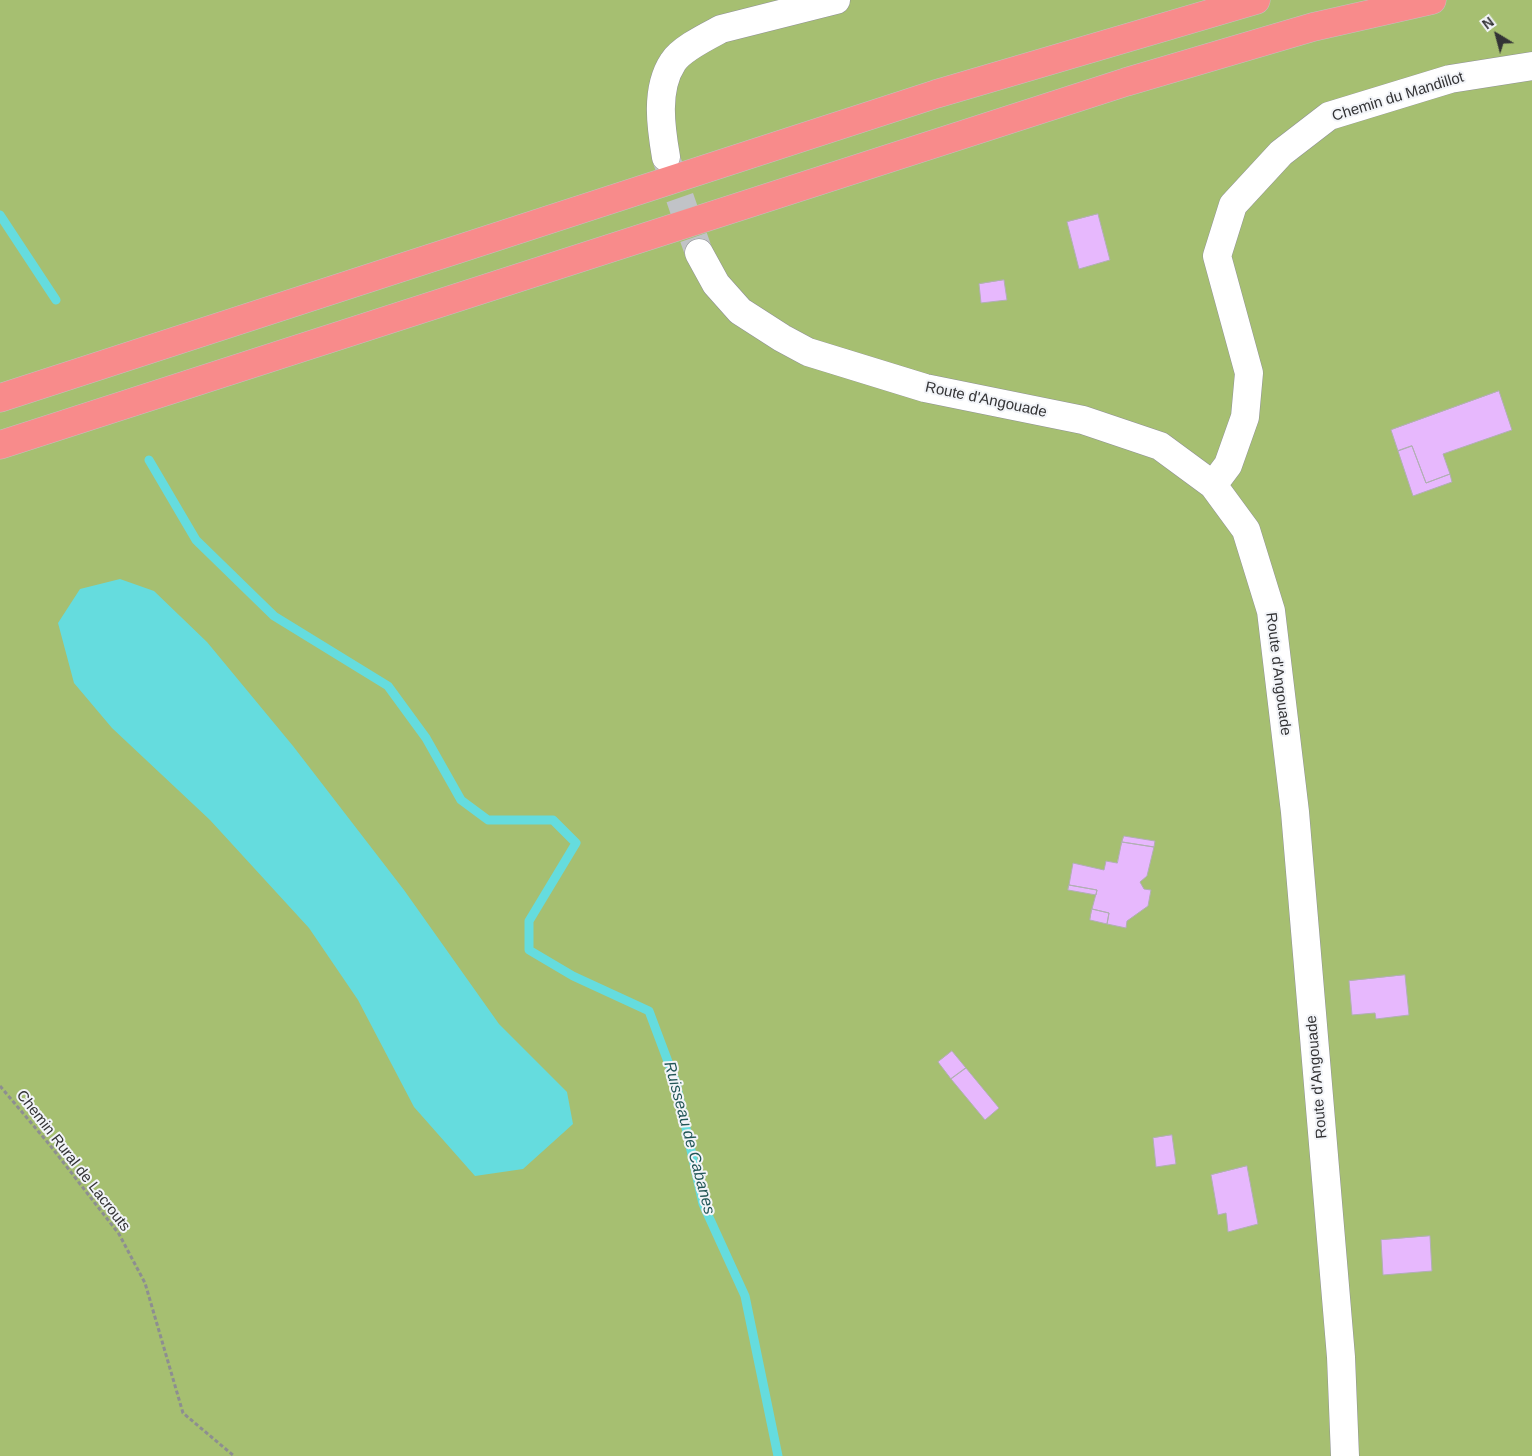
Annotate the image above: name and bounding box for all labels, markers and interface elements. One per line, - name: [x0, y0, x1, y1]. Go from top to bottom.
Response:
- north arrow: [1472, 10, 1522, 60]
- text: N: [1479, 14, 1497, 32]
- street label: Chemin du Mandillot: [1330, 68, 1466, 126]
- street label: Route d'Angouade: [924, 378, 1048, 422]
- street label: Route d'Angouade: [1262, 611, 1294, 737]
- street label: Route d'Angouade: [1303, 1015, 1331, 1139]
- water label: Ruisseau de Cabanes: [659, 1059, 719, 1217]
- street label: Chemin Rural de Lacrouts: [12, 1087, 134, 1235]

